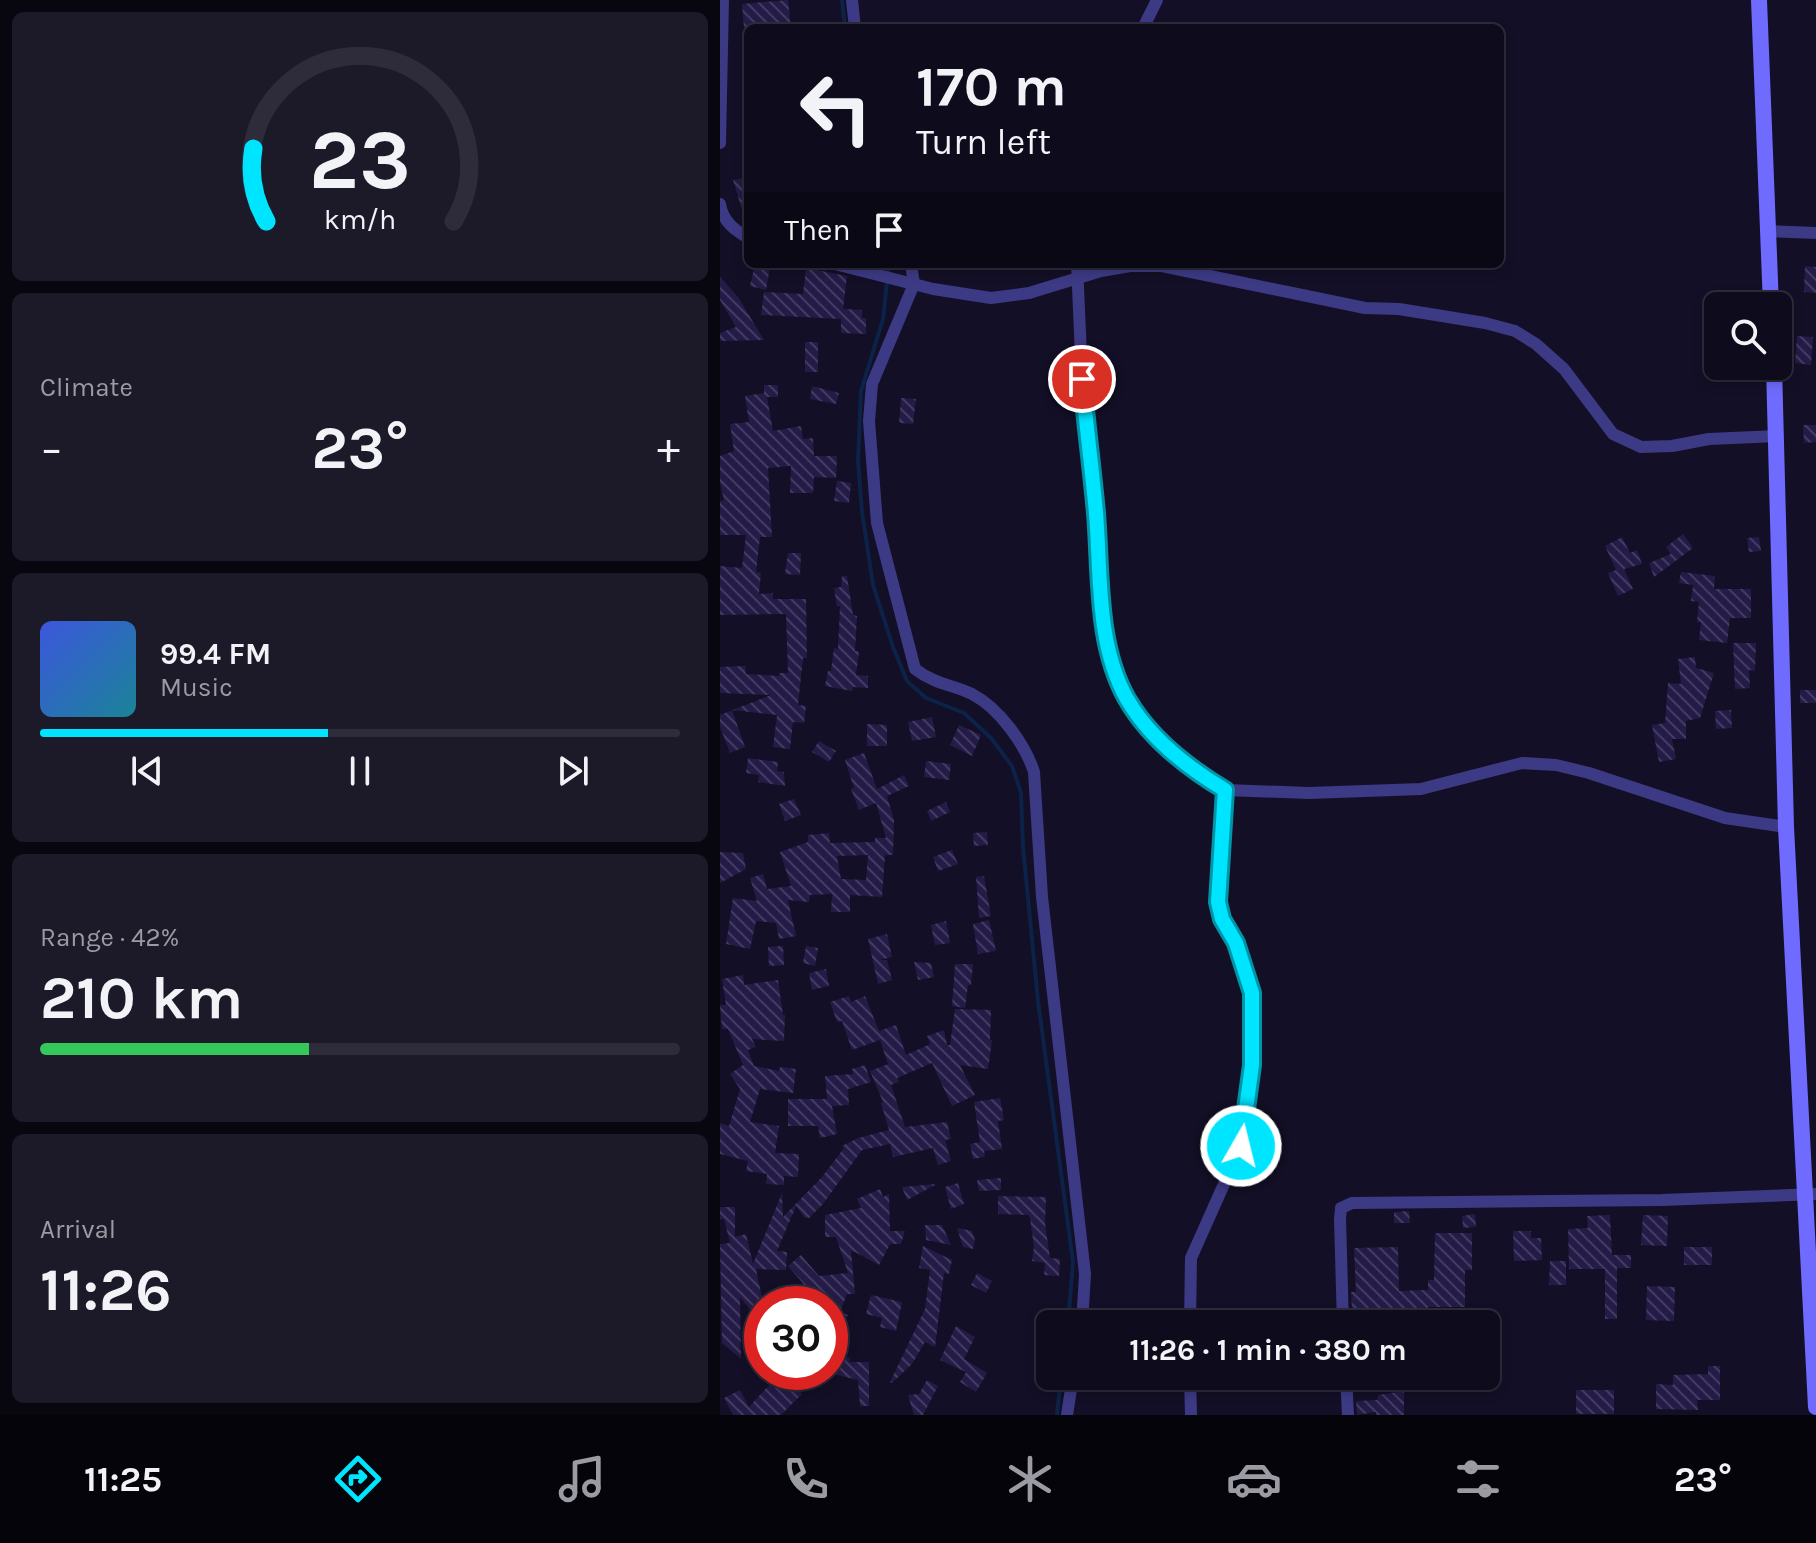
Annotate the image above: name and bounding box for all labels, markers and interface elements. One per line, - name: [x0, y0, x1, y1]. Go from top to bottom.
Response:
- text: 170 m: [916, 54, 1067, 119]
- icon: left: [784, 56, 888, 160]
- text: 23: [309, 112, 411, 209]
- text: Turn left: [916, 121, 1051, 163]
- text: km/h: [324, 203, 396, 236]
- icon: arrive: [867, 208, 911, 252]
- text: Then: [784, 212, 851, 248]
- map controls: [1704, 292, 1792, 380]
- button: search: [1704, 292, 1792, 380]
- pin: [1048, 345, 1116, 413]
- icon: arrive: [1060, 357, 1104, 401]
- text: Climate: [40, 372, 133, 403]
- text: 23°: [312, 413, 408, 483]
- text: −: [40, 423, 63, 474]
- text: +: [657, 423, 680, 474]
- text: 99.4 FM: [160, 636, 271, 672]
- text: Music: [160, 672, 233, 703]
- icon: previous: [125, 749, 169, 793]
- icon: pause: [338, 749, 382, 793]
- icon: next: [551, 749, 595, 793]
- text: Range · 42%: [40, 922, 179, 953]
- text: 210 km: [40, 963, 243, 1033]
- position arrow: [1199, 1104, 1283, 1188]
- text: Arrival: [40, 1214, 116, 1245]
- text: 11:26: [40, 1255, 172, 1325]
- speed limit sign: 30: [744, 1286, 848, 1390]
- text: 11:26 · 1 min · 380 m: [1129, 1332, 1407, 1368]
- icon: directions: [330, 1451, 386, 1507]
- icon: music: [554, 1451, 610, 1507]
- icon: phone: [778, 1451, 834, 1507]
- icon: climate: [1002, 1451, 1058, 1507]
- icon: car: [1226, 1451, 1282, 1507]
- icon: filters: [1450, 1451, 1506, 1507]
- text: 11:25: [84, 1458, 162, 1500]
- text: 23°: [1674, 1458, 1732, 1500]

